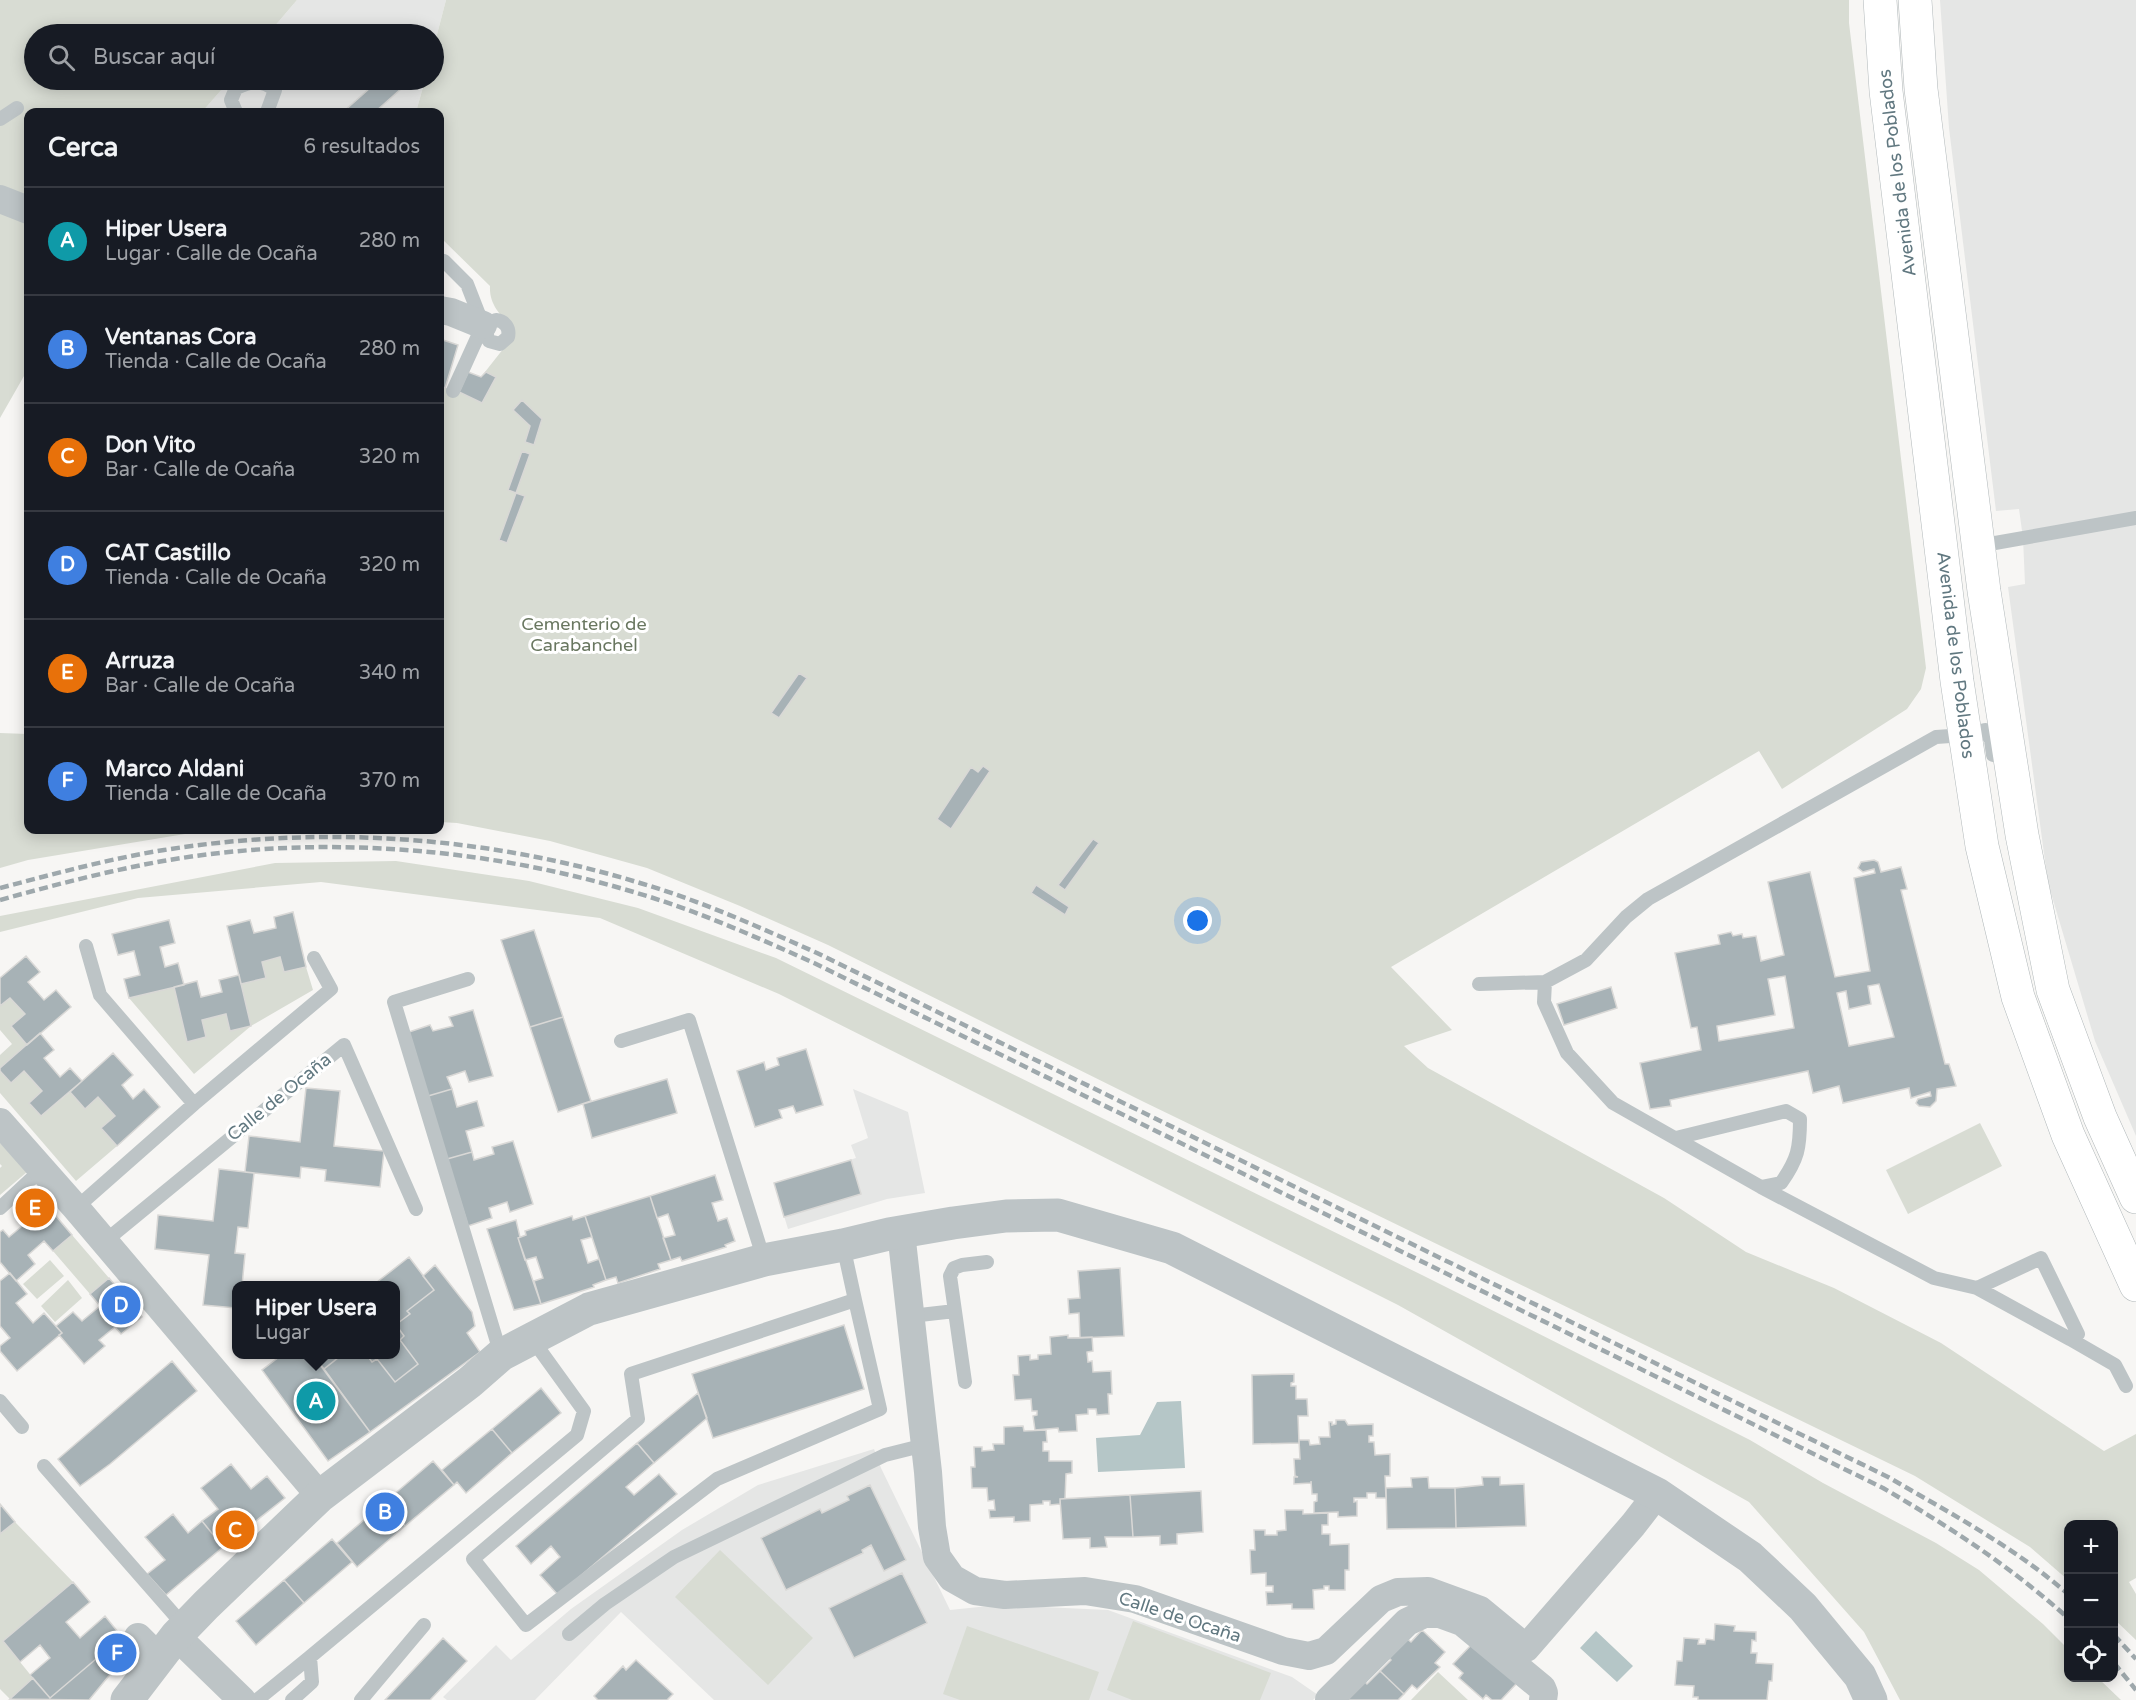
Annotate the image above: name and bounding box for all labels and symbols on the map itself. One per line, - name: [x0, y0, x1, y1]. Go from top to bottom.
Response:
- street label: Avenida de los Poblados: [1873, 68, 1921, 278]
- street label: Avenida de los Poblados: [1932, 550, 1980, 760]
- park label: Cementerio de Carabanchel: [521, 613, 647, 656]
- your location: [1183, 906, 1212, 935]
- street label: Calle de Ocaña: [222, 1048, 336, 1146]
- pin: E: [15, 1186, 54, 1230]
- pin: D: [102, 1282, 140, 1328]
- pin: A: [296, 1378, 336, 1424]
- pin: B: [366, 1490, 404, 1534]
- pin: C: [216, 1508, 254, 1552]
- street label: Calle de Ocaña: [1116, 1587, 1244, 1647]
- pin: F: [98, 1630, 136, 1676]

